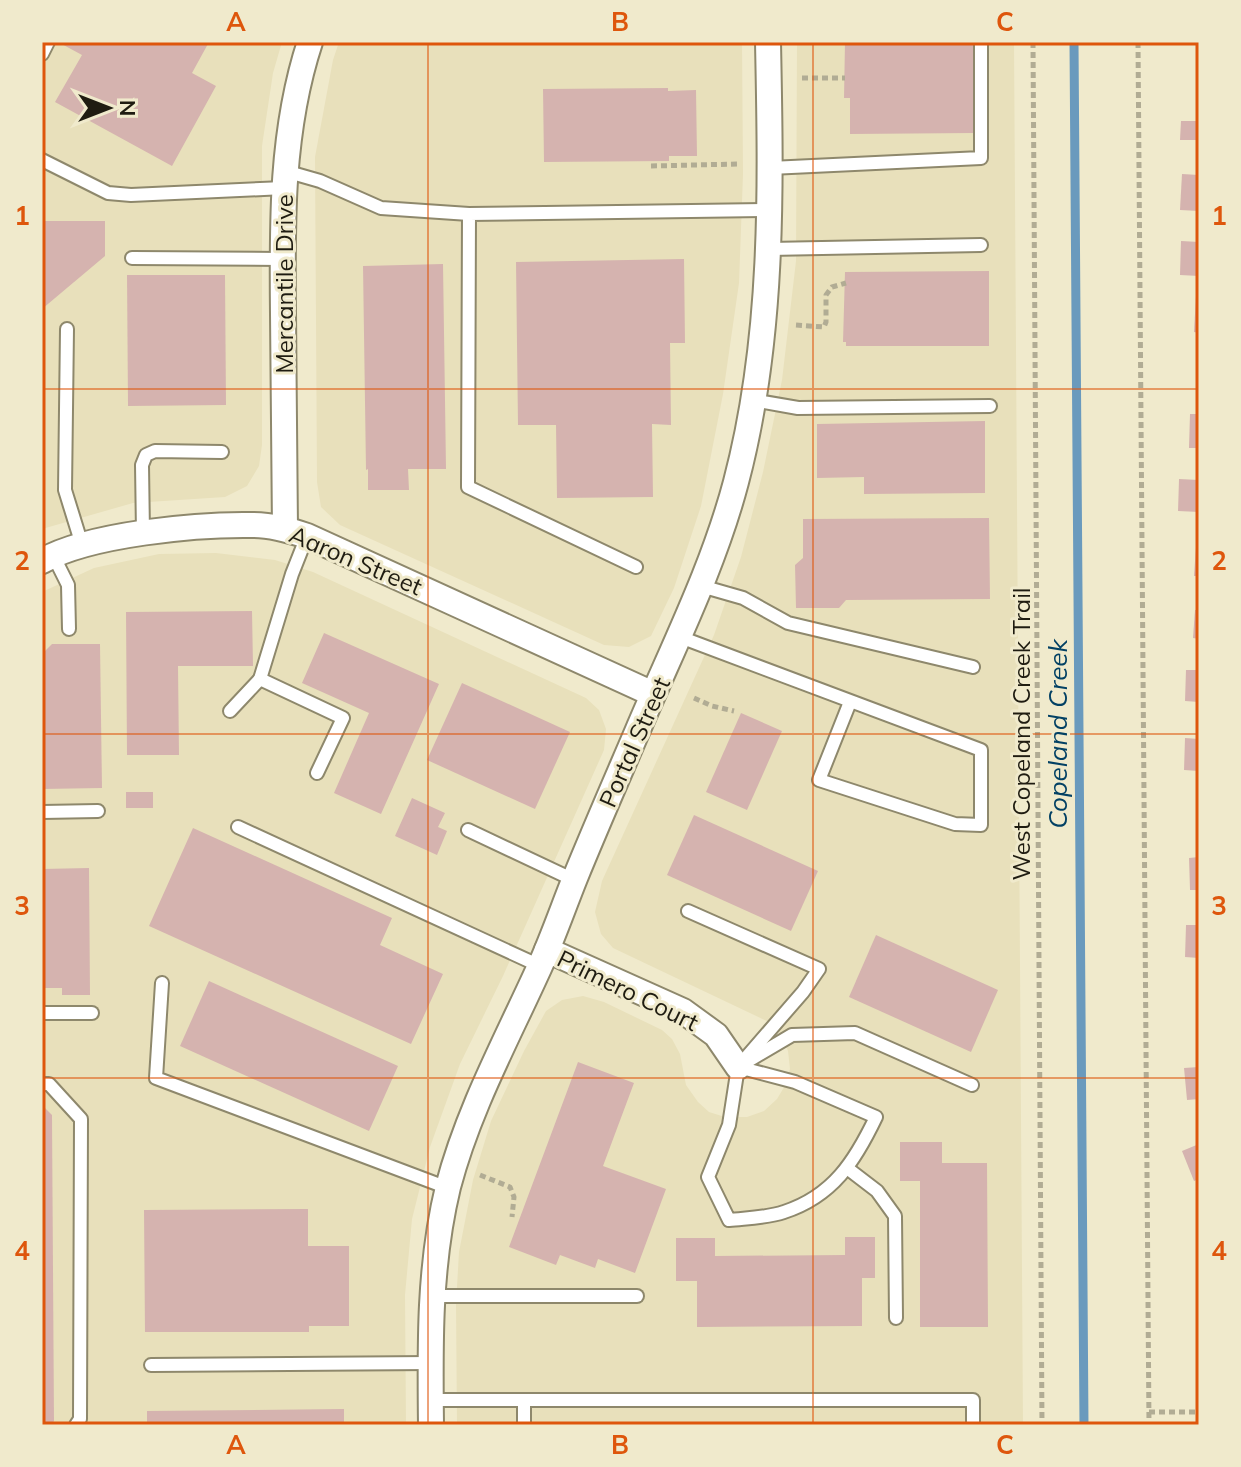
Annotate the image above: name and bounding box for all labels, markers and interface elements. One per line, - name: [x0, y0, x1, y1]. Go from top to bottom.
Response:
- text: A: [226, 5, 246, 38]
- text: B: [611, 5, 629, 38]
- text: C: [996, 5, 1014, 38]
- north arrow: [68, 68, 148, 148]
- text: N: [114, 100, 142, 116]
- street label: Mercantile Drive: [269, 194, 299, 374]
- text: 1: [14, 199, 30, 232]
- text: 1: [1211, 199, 1227, 232]
- street label: Aaron Street: [285, 519, 427, 601]
- text: 2: [14, 544, 30, 577]
- text: 2: [1211, 544, 1227, 577]
- street label: West Copeland Creek Trail: [1006, 587, 1036, 881]
- water label: Copeland Creek: [1041, 639, 1074, 829]
- street label: Portal Street: [592, 672, 676, 812]
- text: 3: [14, 889, 30, 922]
- text: 3: [1211, 889, 1227, 922]
- street label: Primero Court: [553, 943, 703, 1037]
- text: 4: [14, 1234, 30, 1267]
- text: 4: [1211, 1234, 1227, 1267]
- text: A: [226, 1428, 246, 1461]
- text: B: [611, 1428, 629, 1461]
- text: C: [996, 1428, 1014, 1461]

